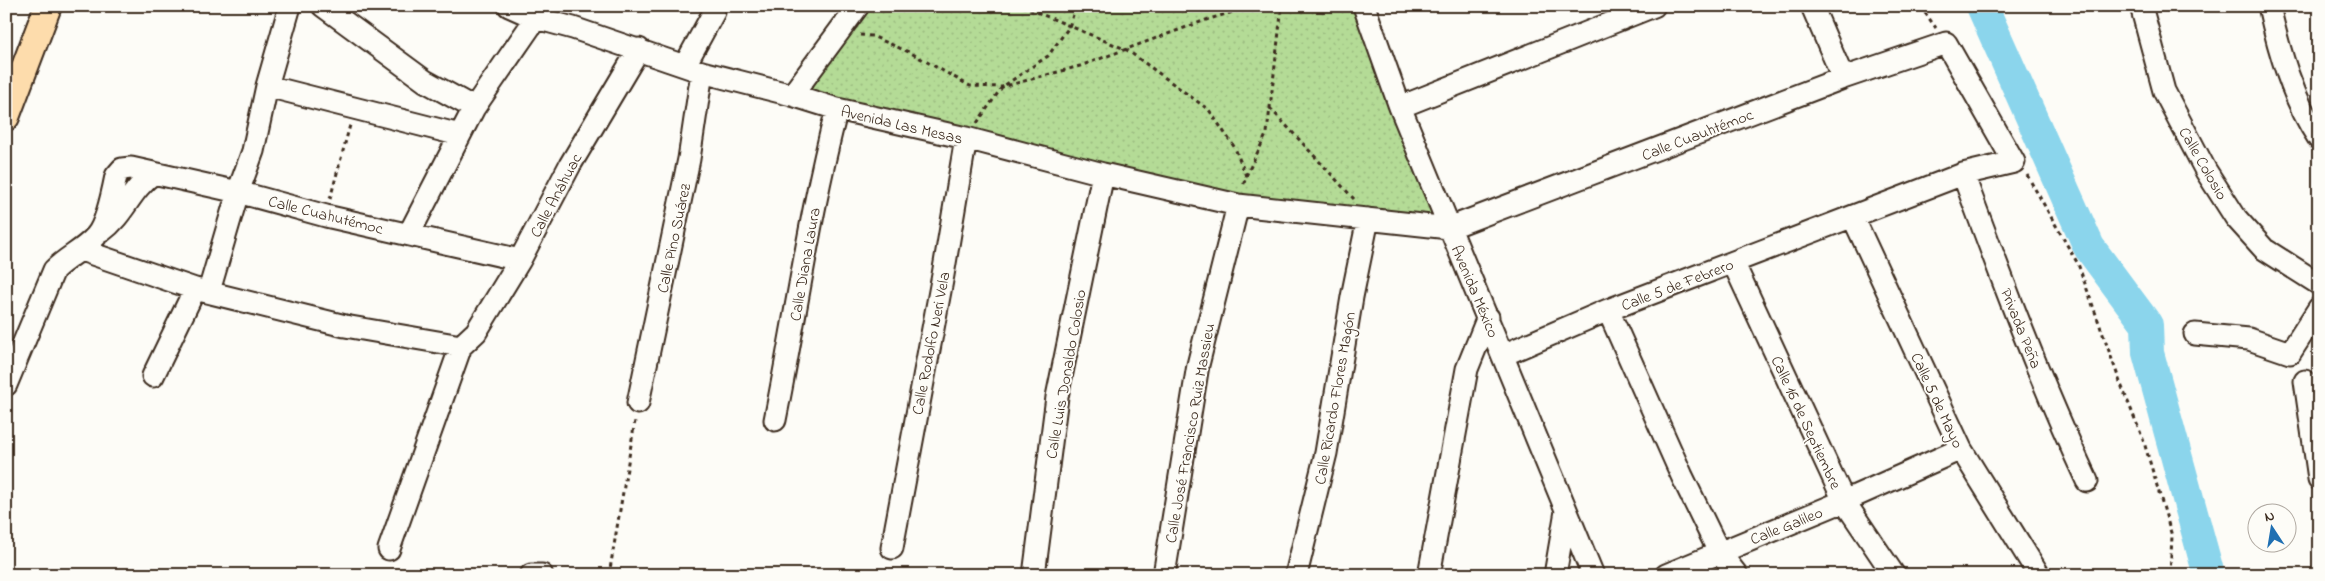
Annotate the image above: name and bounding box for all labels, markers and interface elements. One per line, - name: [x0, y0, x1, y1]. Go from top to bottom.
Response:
- street label: Avenida Las Mesas: [838, 100, 965, 152]
- street label: Calle Cuauhtémoc: [1639, 103, 1758, 168]
- street label: Calle Colosio: [2172, 123, 2233, 205]
- street label: Calle Anáhuac: [525, 149, 589, 242]
- street label: Calle Pino Suárez: [652, 181, 698, 296]
- street label: Calle Cuahutémoc: [266, 190, 386, 242]
- street label: Calle Diana Laura: [784, 206, 828, 323]
- street label: Avenida México: [1444, 242, 1504, 342]
- street label: Calle 5 de Febrero: [1618, 253, 1737, 318]
- street label: Calle Rodolfo Neri Vela: [906, 270, 958, 417]
- street label: Privada Peña: [1993, 285, 2047, 372]
- street label: Calle Luis Donaldo Colosio: [1040, 288, 1094, 461]
- street label: Calle Ricardo Flores Magón: [1309, 310, 1363, 487]
- street label: Calle José Francisco Ruiz Massieu: [1160, 322, 1222, 545]
- street label: Calle 5 de Mayo: [1903, 349, 1969, 453]
- street label: Calle 16 de Septiembre: [1764, 352, 1847, 494]
- street label: Calle Galileo: [1747, 501, 1827, 552]
- north arrow: [2248, 504, 2298, 554]
- text: N: [2263, 505, 2276, 528]

